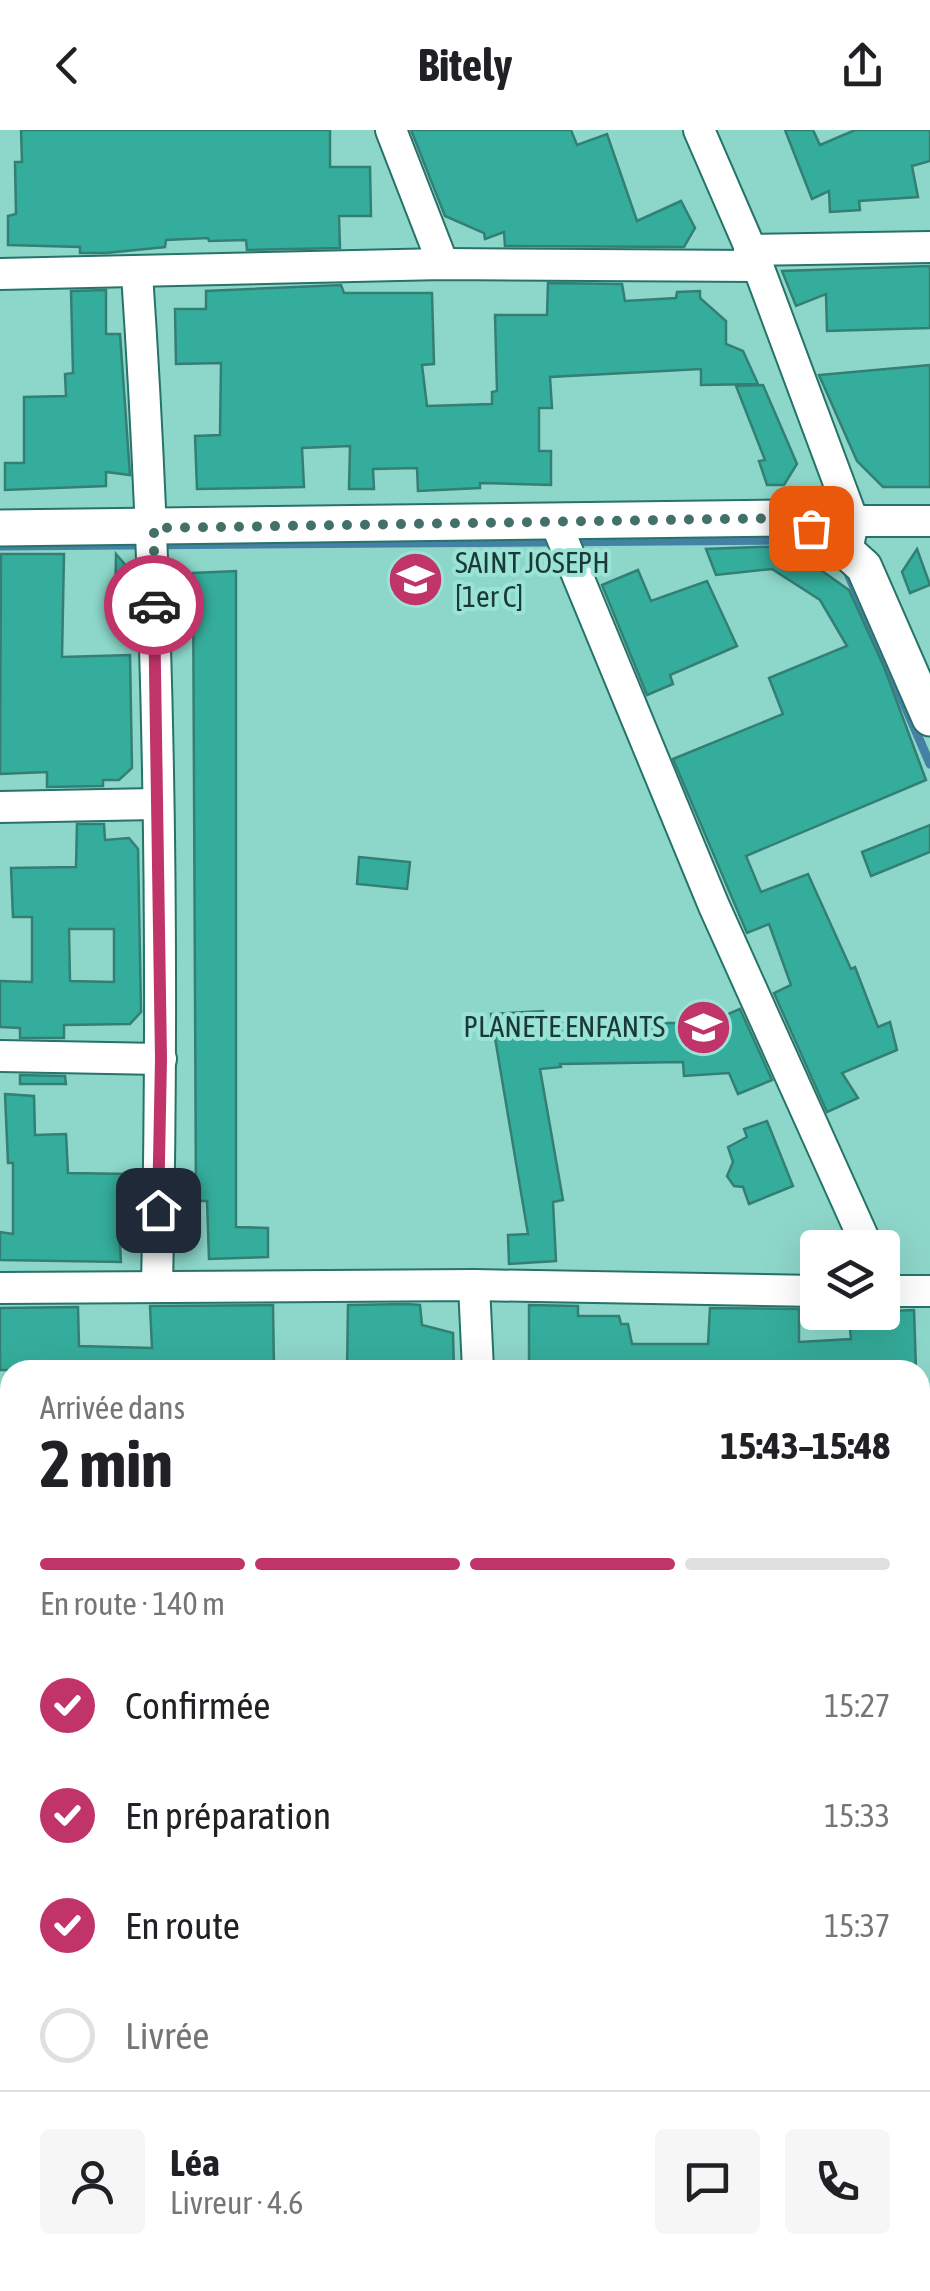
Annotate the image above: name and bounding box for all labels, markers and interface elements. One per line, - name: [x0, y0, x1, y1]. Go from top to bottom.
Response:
- icon: back: [40, 38, 95, 93]
- icon: share: [835, 38, 890, 93]
- text: Bitely: [418, 39, 512, 91]
- pin: [769, 486, 854, 571]
- icon: bag: [784, 501, 839, 556]
- place label: SAINT JOSEPH [1er C]: [455, 545, 610, 613]
- school or university icon: SAINT JOSEPH [1er C]: [386, 550, 446, 610]
- courier: [104, 555, 204, 655]
- icon: car: [127, 578, 182, 633]
- school or university icon: PLANETE ENFANTS: [674, 997, 734, 1057]
- place label: PLANETE ENFANTS: [463, 1009, 665, 1043]
- pin: [116, 1168, 201, 1253]
- icon: home: [131, 1183, 186, 1238]
- map controls: [800, 1230, 900, 1330]
- button: layers: [800, 1230, 900, 1330]
- text: Arrivée dans: [40, 1389, 185, 1426]
- text: 15:43–15:48: [720, 1424, 890, 1467]
- text: 2 min: [40, 1426, 173, 1501]
- text: En route · 140 m: [40, 1585, 225, 1622]
- icon: check: [40, 1678, 95, 1733]
- text: Confirmée: [125, 1684, 271, 1727]
- text: 15:27: [824, 1687, 890, 1724]
- icon: check: [40, 1788, 95, 1843]
- text: En préparation: [125, 1794, 331, 1837]
- text: 15:33: [824, 1797, 890, 1834]
- icon: check: [40, 1898, 95, 1953]
- text: En route: [125, 1904, 240, 1947]
- text: 15:37: [824, 1907, 890, 1944]
- text: Livrée: [125, 2014, 210, 2057]
- button: person: [40, 2129, 145, 2234]
- button: chat: [655, 2129, 760, 2234]
- button: phone: [785, 2129, 890, 2234]
- text: Léa: [170, 2141, 220, 2184]
- text: Livreur · 4.6: [170, 2184, 303, 2221]

